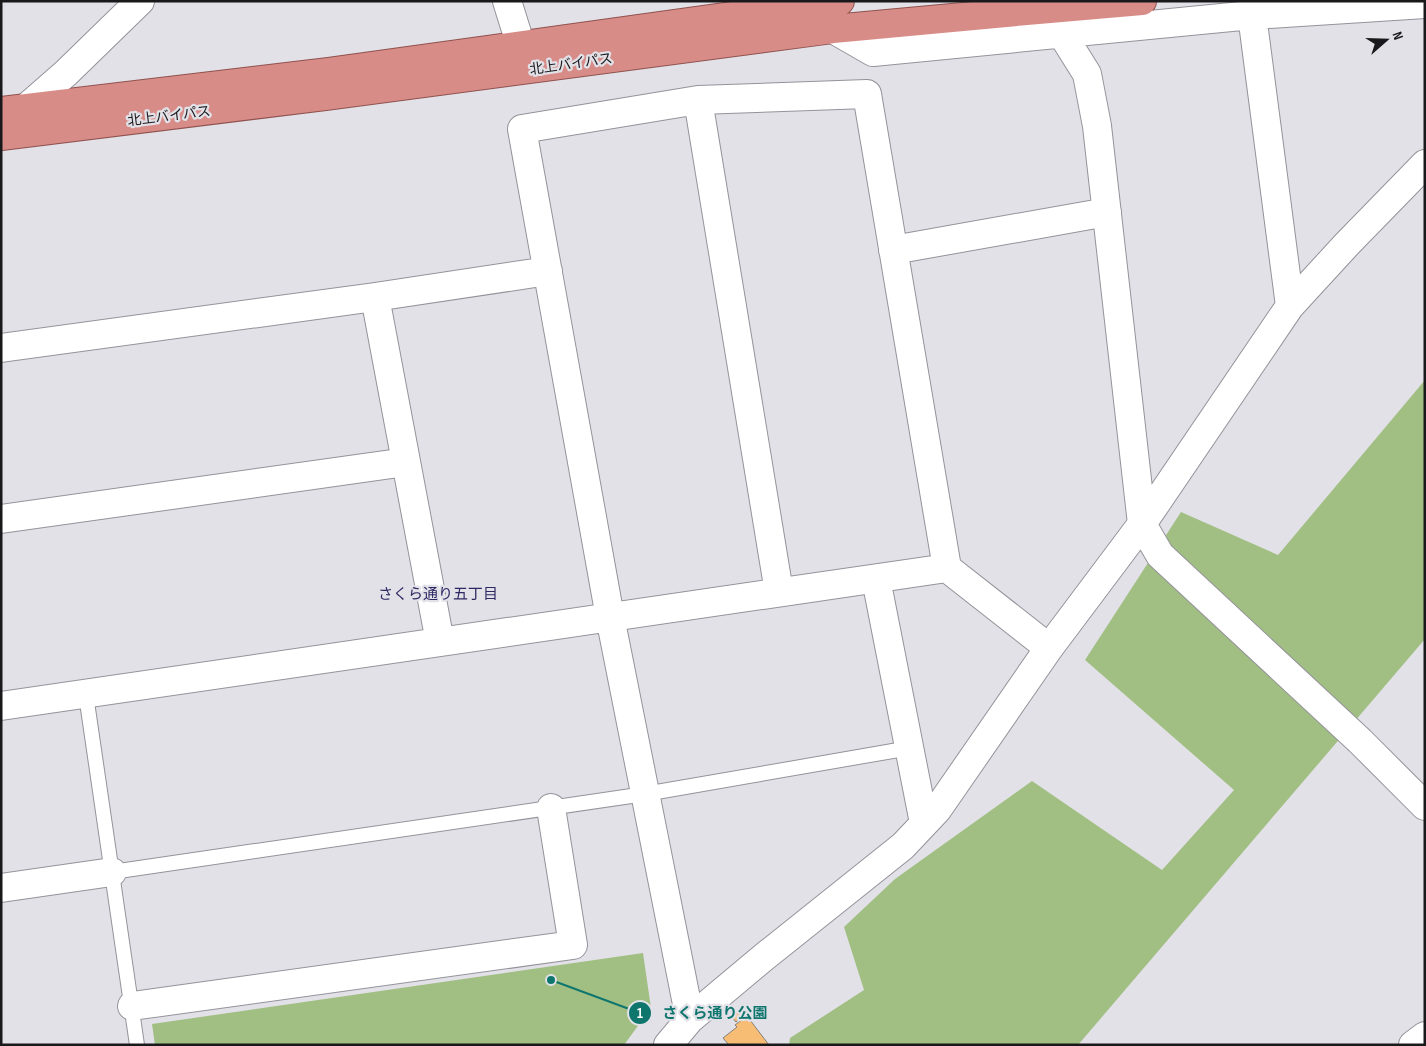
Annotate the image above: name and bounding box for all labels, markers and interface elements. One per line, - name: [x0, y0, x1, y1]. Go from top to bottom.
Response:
- north arrow: [1361, 15, 1411, 65]
- text: N: [1388, 29, 1407, 42]
- street label: 北上バイパス: [528, 50, 614, 78]
- street label: 北上バイパス: [126, 102, 212, 130]
- district label: さくら通り五丁目: [378, 585, 498, 604]
- callout: さくら通り公園: [627, 998, 777, 1028]
- text: 1: [637, 1004, 643, 1023]
- text: さくら通り公園: [662, 1004, 768, 1023]

